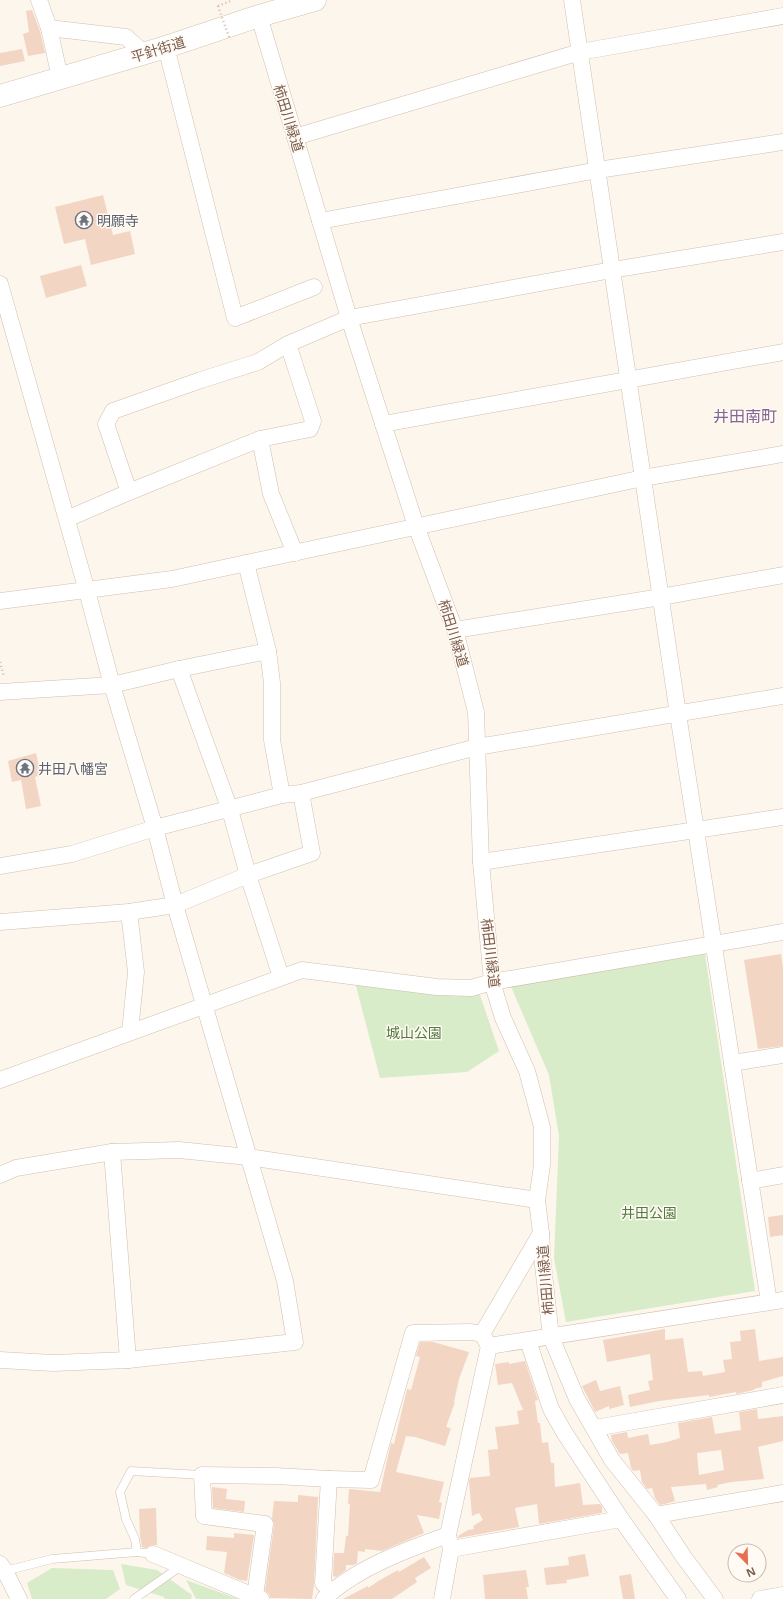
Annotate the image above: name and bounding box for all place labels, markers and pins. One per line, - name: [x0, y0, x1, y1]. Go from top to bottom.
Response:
- temple icon: 明願寺: [74, 210, 94, 230]
- place label: 明願寺: [97, 211, 139, 230]
- temple icon: 井田八幡宮: [15, 758, 35, 778]
- place label: 井田八幡宮: [38, 759, 108, 778]

